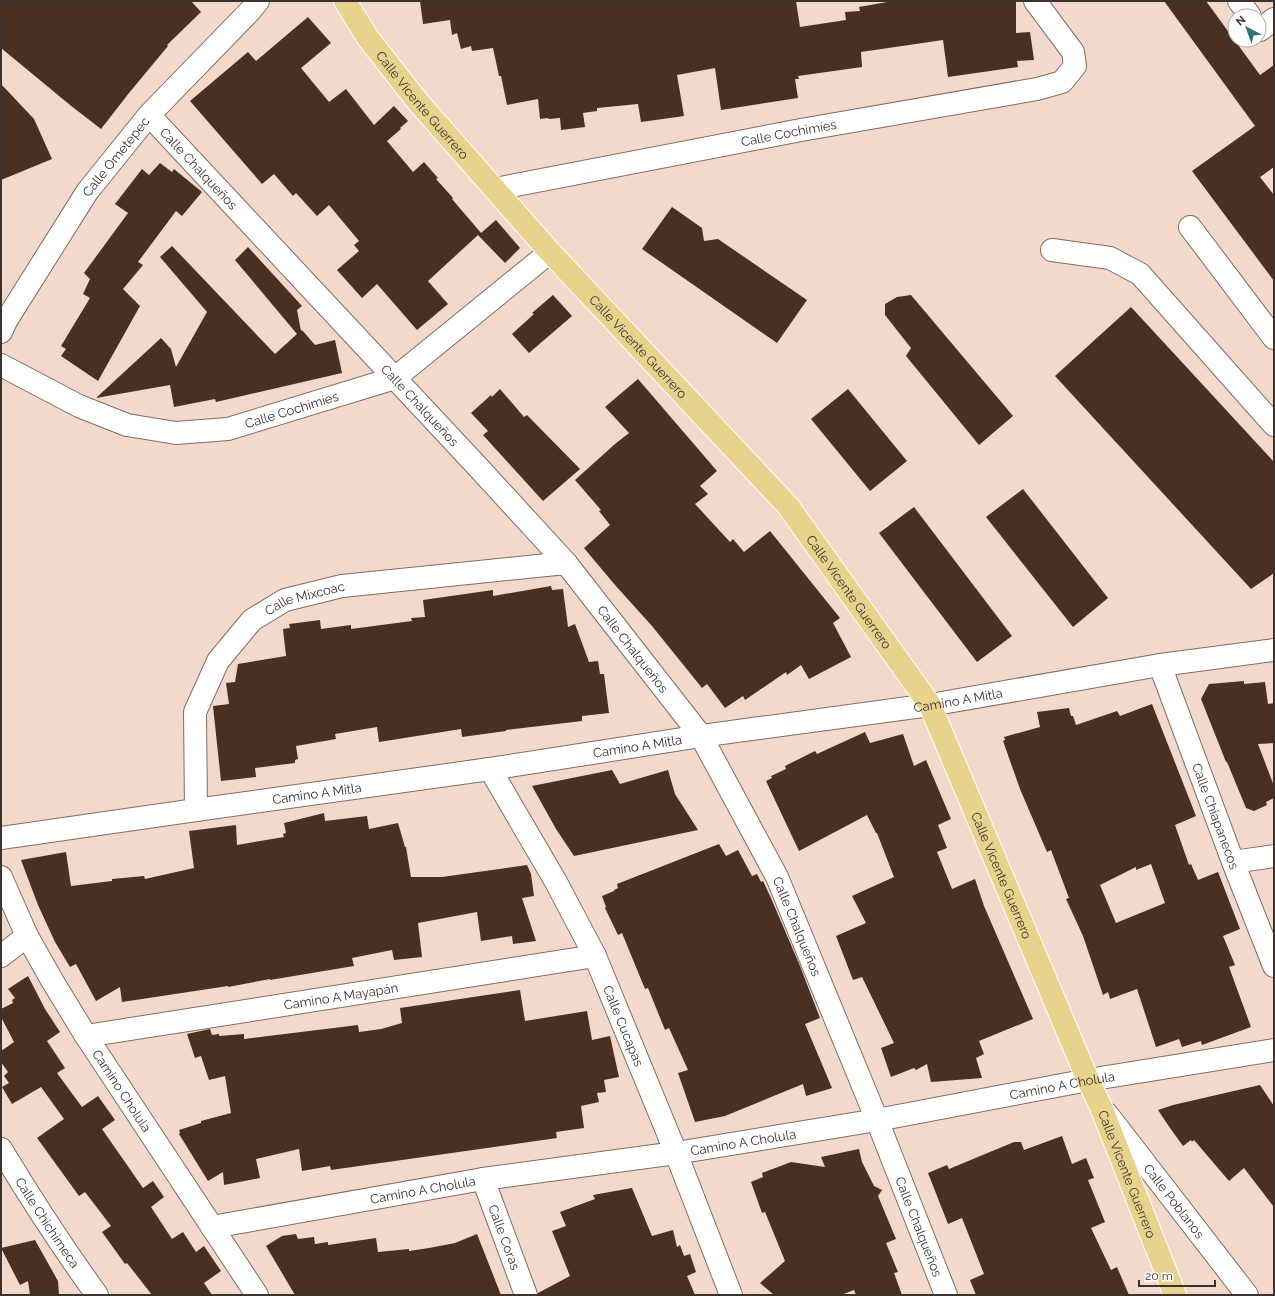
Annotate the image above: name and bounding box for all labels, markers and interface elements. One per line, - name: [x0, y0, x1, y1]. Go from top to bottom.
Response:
- north arrow: [1227, 8, 1267, 48]
- text: N: [1233, 13, 1248, 28]
- street label: Calle Vicente Guerrero: [373, 48, 472, 162]
- street label: Calle Ometepec: [79, 114, 153, 200]
- street label: Calle Cochimíes: [740, 117, 838, 149]
- street label: Calle Chalqueños: [157, 125, 240, 213]
- street label: Calle Vicente Guerrero: [586, 292, 690, 402]
- street label: Calle Chalqueños: [378, 361, 461, 449]
- street label: Calle Cochimíes: [243, 389, 340, 431]
- street label: Calle Vicente Guerrero: [803, 532, 895, 652]
- street label: Calle Mixcoac: [262, 579, 346, 619]
- street label: Calle Chalqueños: [594, 603, 671, 696]
- street label: Camino A Mitla: [913, 686, 1004, 715]
- street label: Camino A Mitla: [592, 732, 683, 761]
- street label: Calle Chiapanecos: [1189, 761, 1242, 871]
- street label: Camino A Mitla: [271, 780, 363, 807]
- street label: Calle Vicente Guerrero: [968, 810, 1035, 941]
- street label: Calle Chalqueños: [770, 875, 824, 979]
- street label: Camino A Mayapán: [283, 980, 399, 1013]
- street label: Calle Cucapas: [600, 983, 647, 1069]
- street label: Camino Cholula: [89, 1047, 154, 1135]
- street label: Camino A Cholula: [1008, 1069, 1116, 1103]
- street label: Calle Vicente Guerrero: [1095, 1108, 1159, 1240]
- street label: Camino A Cholula: [689, 1126, 797, 1159]
- street label: Calle Poblanos: [1140, 1161, 1207, 1242]
- street label: Camino A Cholula: [369, 1173, 477, 1207]
- street label: Calle Chichimeca: [12, 1175, 82, 1271]
- street label: Calle Chalqueños: [892, 1175, 945, 1279]
- street label: Calle Coras: [485, 1203, 523, 1272]
- scale bar: [1139, 1262, 1215, 1288]
- text: 20 m: [1145, 1269, 1173, 1283]

